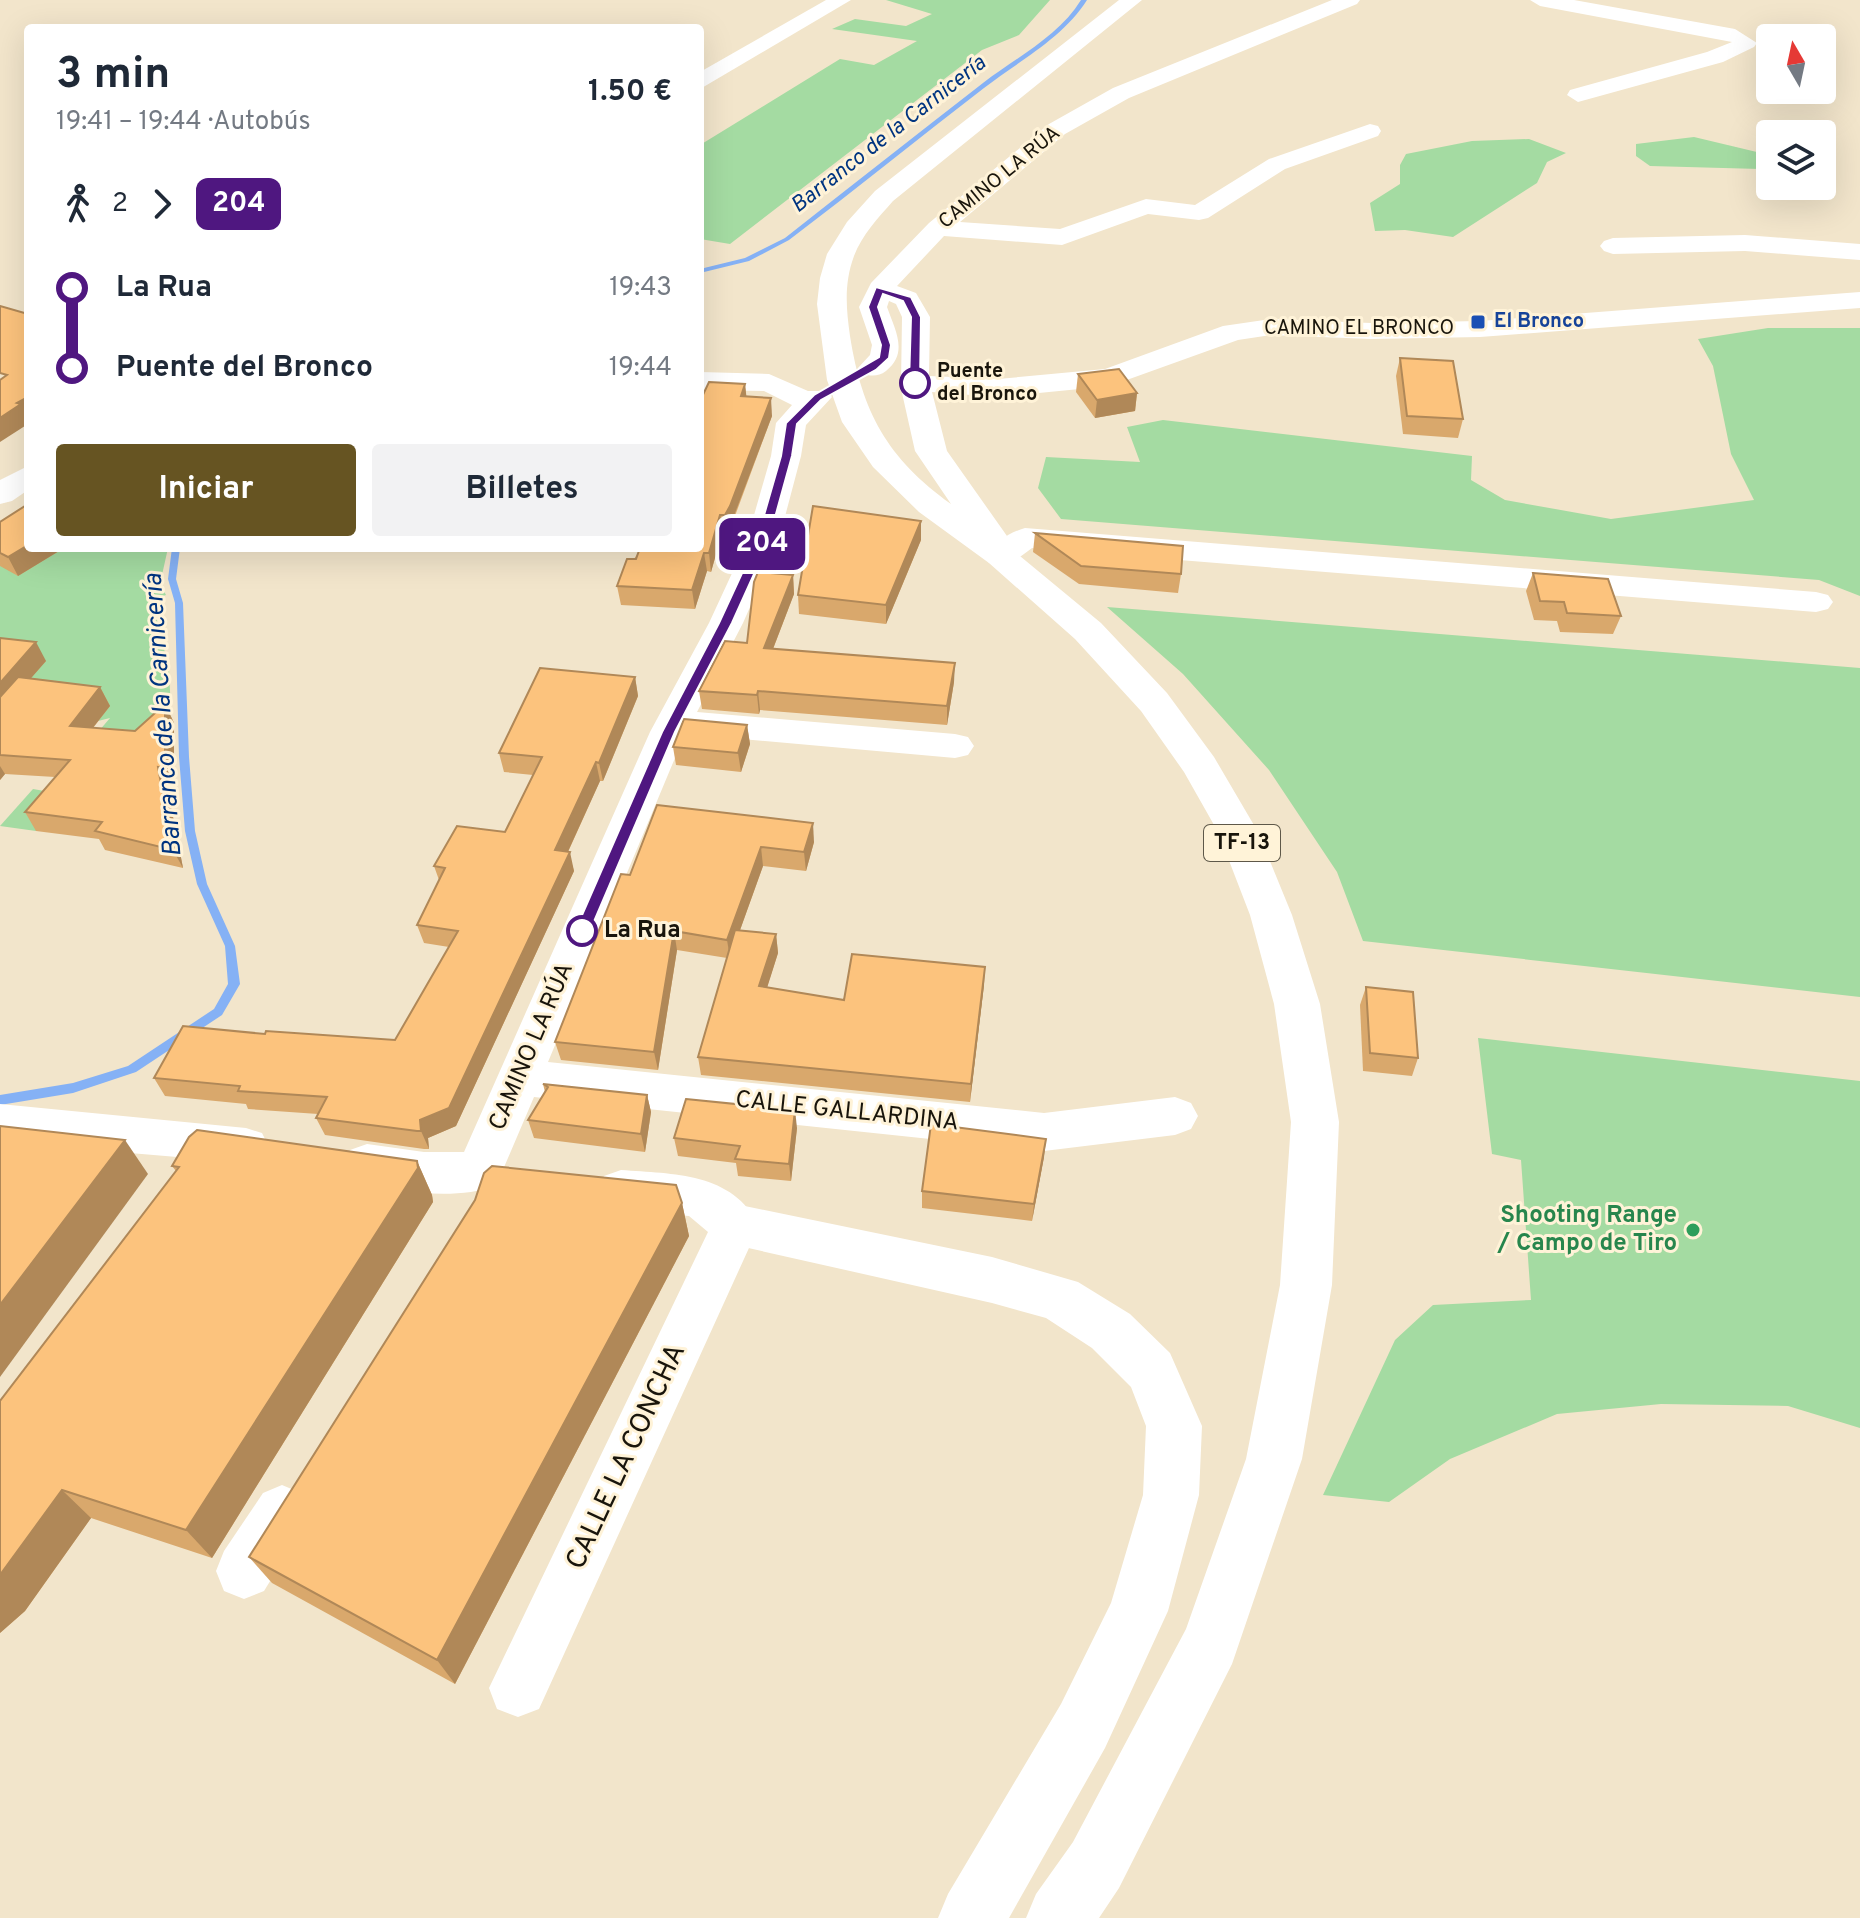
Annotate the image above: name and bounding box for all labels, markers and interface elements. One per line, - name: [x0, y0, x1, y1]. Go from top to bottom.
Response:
- north arrow: [1756, 24, 1836, 104]
- map controls: [1756, 24, 1836, 200]
- text: 3 min: [56, 48, 170, 104]
- water label: Barranco de la Carnicería: [786, 50, 992, 220]
- text: 1.50 €: [588, 74, 672, 111]
- text: 19:41 – 19:44 · Autobús: [56, 106, 311, 139]
- street label: CAMINO LA RÚA: [933, 119, 1066, 235]
- button: layers: [1756, 120, 1836, 200]
- icon: walk: [56, 182, 100, 226]
- icon: forward: [140, 182, 184, 226]
- text: 204: [212, 186, 265, 222]
- text: 2: [112, 188, 128, 221]
- text: La Rua: [116, 270, 212, 307]
- text: 19:43: [609, 272, 672, 305]
- place label: El Bronco: [1494, 309, 1584, 335]
- marker: El Bronco: [1469, 313, 1487, 331]
- street label: CAMINO EL BRONCO: [1264, 316, 1454, 342]
- text: Puente del Bronco: [116, 350, 373, 387]
- text: 19:44: [609, 352, 672, 385]
- place label: Puente del Bronco: [937, 359, 1037, 408]
- marker: Puente del Bronco: [900, 368, 930, 398]
- button: Iniciar: [56, 444, 356, 536]
- button: Billetes: [372, 444, 672, 536]
- line badge: 204: [716, 518, 808, 570]
- text: 204: [735, 526, 789, 562]
- water label: Barranco de la Carnicería: [138, 572, 190, 858]
- road number: TF-13: [1204, 825, 1280, 861]
- marker: La Rua: [567, 916, 597, 946]
- place label: La Rua: [604, 916, 681, 946]
- street label: CAMINO LA RÚA: [481, 958, 581, 1135]
- street label: CALLE GALLARDINA: [734, 1085, 960, 1139]
- place label: Shooting Range / Campo de Tiro: [1496, 1201, 1677, 1259]
- marker: Shooting Range / Campo de Tiro: [1684, 1221, 1702, 1239]
- street label: CALLE LA CONCHA: [559, 1338, 695, 1576]

